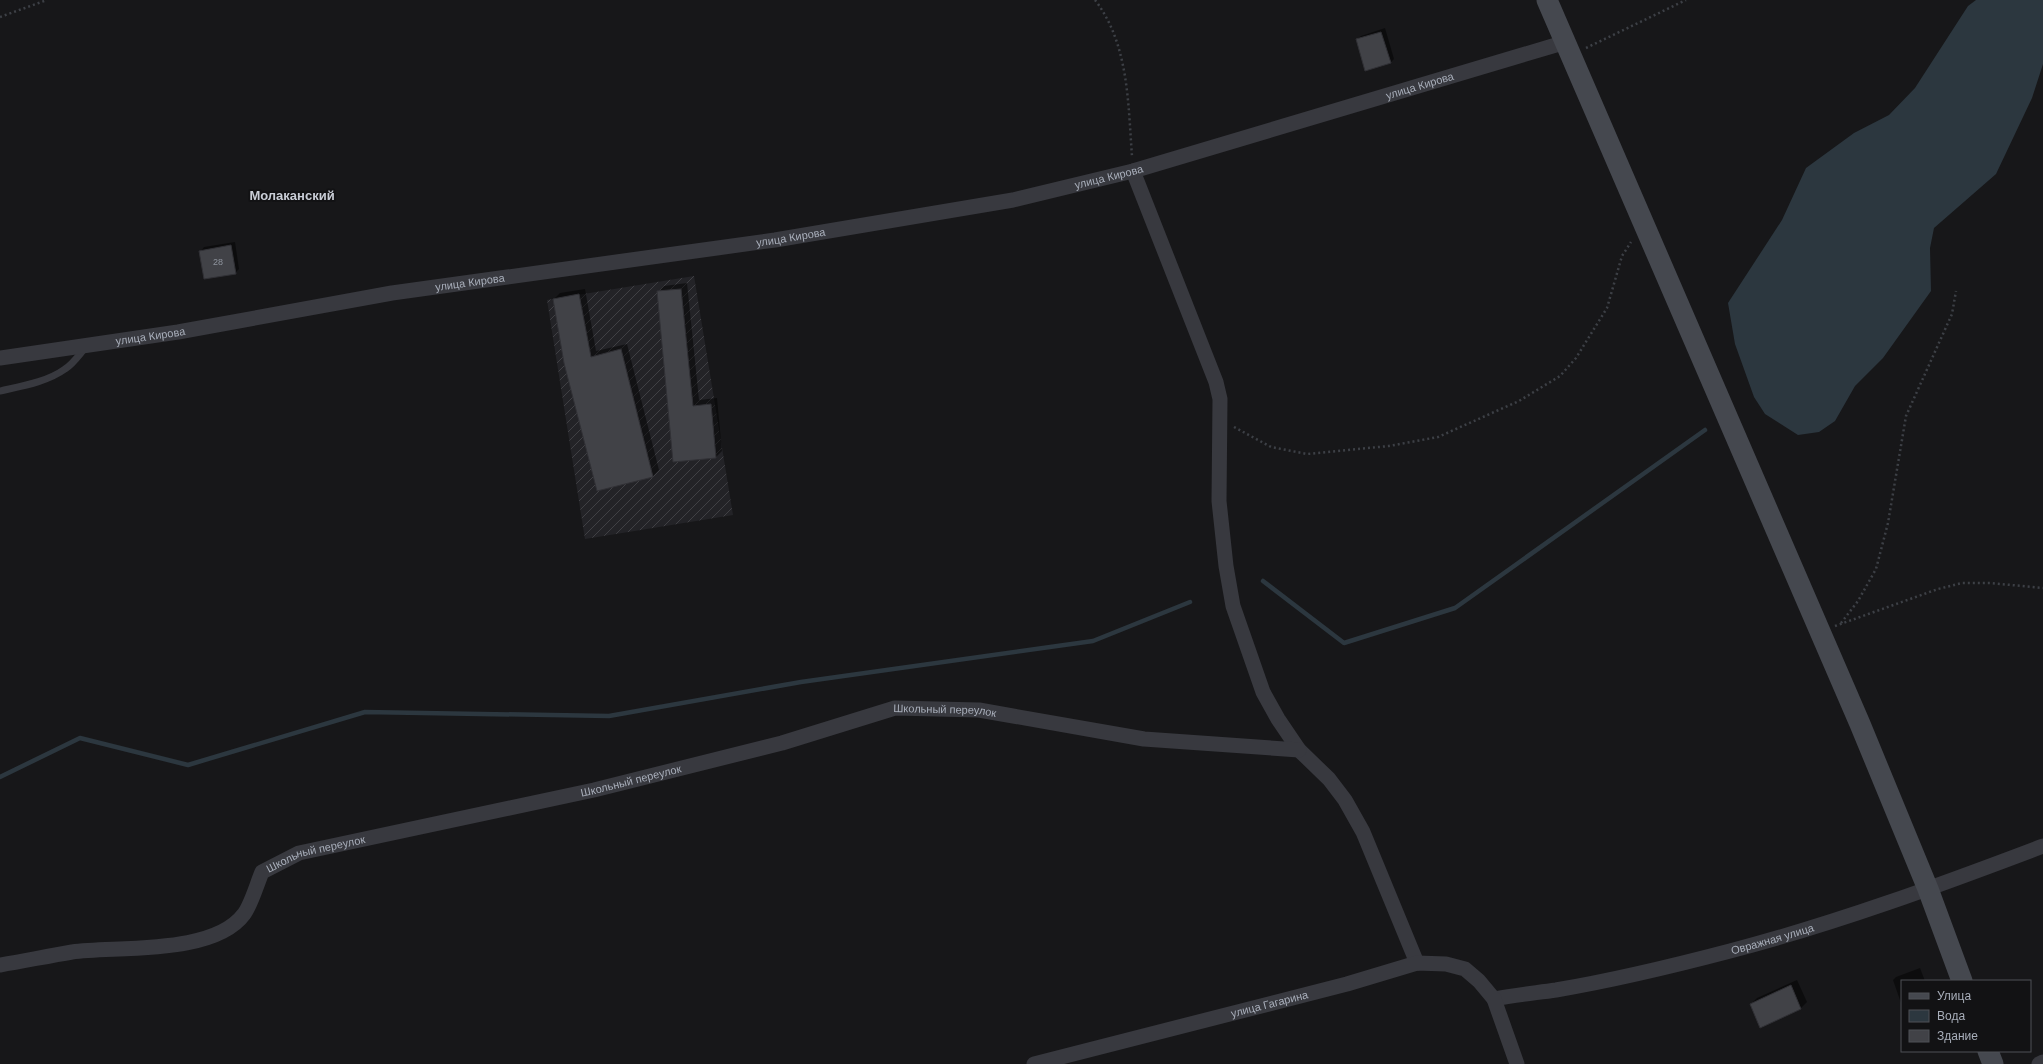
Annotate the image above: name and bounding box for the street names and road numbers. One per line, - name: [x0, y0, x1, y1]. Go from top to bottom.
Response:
- street label: улица Кирова: [1384, 70, 1456, 101]
- street label: улица Кирова: [1073, 162, 1145, 191]
- street label: улица Кирова: [755, 225, 827, 249]
- street label: улица Кирова: [434, 271, 506, 293]
- street label: улица Кирова: [115, 325, 187, 347]
- street label: Школьный переулок: [893, 702, 998, 719]
- street label: Школьный переулок: [579, 762, 683, 799]
- street label: Школьный переулок: [264, 833, 366, 875]
- street label: Овражная улица: [1730, 921, 1816, 956]
- street label: улица Гагарина: [1230, 988, 1310, 1019]

